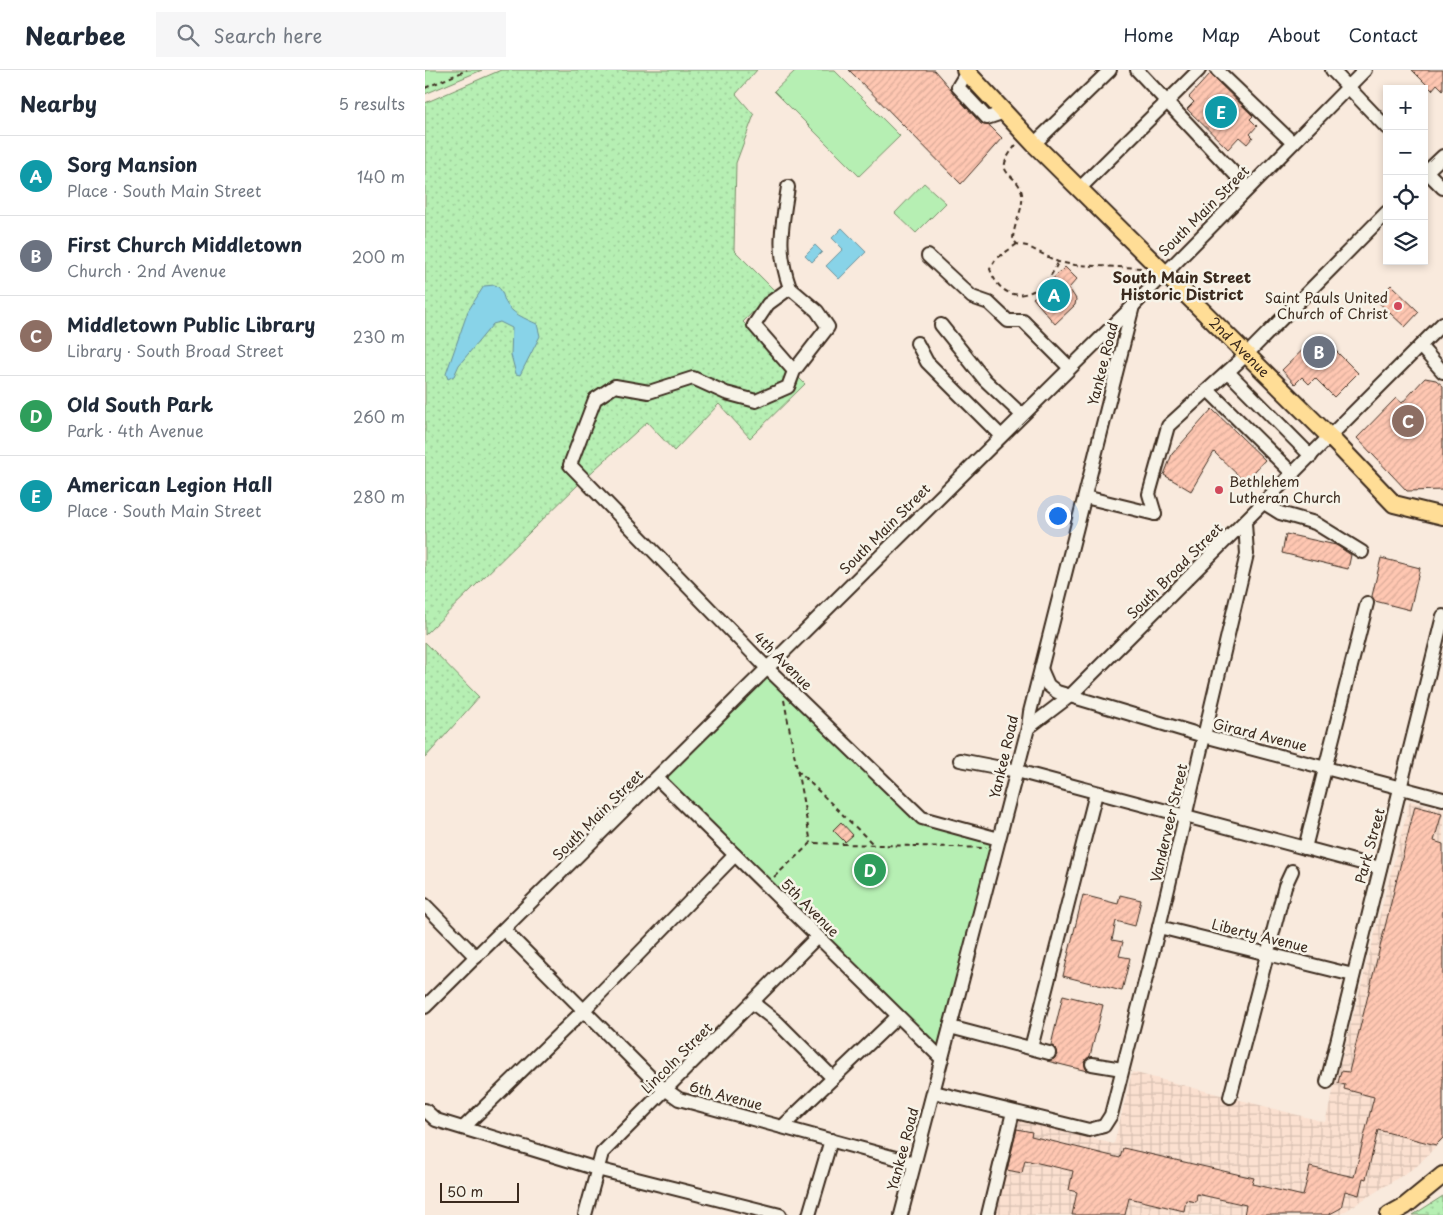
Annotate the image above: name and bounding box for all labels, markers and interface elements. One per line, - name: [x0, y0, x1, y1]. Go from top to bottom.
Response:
- search box: [156, 12, 506, 57]
- text: Nearbee: [25, 17, 126, 53]
- icon: search: [174, 21, 202, 49]
- text: Search here: [214, 21, 322, 49]
- text: Home: [1123, 21, 1173, 48]
- text: Map: [1201, 21, 1240, 48]
- text: About: [1268, 21, 1320, 48]
- text: Contact: [1348, 21, 1418, 48]
- map controls: [1383, 85, 1428, 265]
- button: +: [1383, 85, 1428, 130]
- text: Nearby: [20, 87, 97, 119]
- text: 5 results: [338, 91, 405, 115]
- pin: E: [1205, 93, 1237, 131]
- button: −: [1383, 130, 1428, 175]
- text: Sorg Mansion: [67, 150, 198, 178]
- street label: South Main Street: [1154, 160, 1254, 261]
- text: A: [30, 164, 42, 188]
- text: 140 m: [357, 164, 405, 188]
- button: locate: [1383, 175, 1428, 220]
- text: Place · South Main Street: [67, 178, 261, 202]
- button: layers: [1383, 220, 1428, 265]
- text: First Church Middletown: [67, 230, 302, 258]
- text: B: [31, 244, 41, 268]
- text: 200 m: [352, 244, 405, 268]
- text: Church · 2nd Avenue: [67, 258, 226, 282]
- district label: South Main Street Historic District: [1113, 265, 1252, 305]
- pin: A: [1038, 276, 1070, 314]
- place label: Saint Pauls United Church of Christ: [1265, 287, 1388, 324]
- marker: Saint Pauls United Church of Christ: [1392, 300, 1404, 312]
- text: Middletown Public Library: [67, 310, 315, 338]
- street label: 2nd Avenue: [1204, 312, 1275, 382]
- street label: Yankee Road: [1082, 320, 1123, 408]
- text: C: [30, 324, 42, 348]
- text: 230 m: [353, 324, 405, 348]
- pin: B: [1303, 333, 1335, 371]
- text: Library · South Broad Street: [67, 338, 284, 362]
- text: Old South Park: [67, 390, 213, 418]
- pin: C: [1392, 402, 1424, 440]
- text: D: [30, 404, 42, 428]
- text: 260 m: [353, 404, 405, 428]
- text: Park · 4th Avenue: [67, 418, 204, 442]
- text: American Legion Hall: [67, 470, 272, 498]
- place label: Bethlehem Lutheran Church: [1229, 471, 1341, 508]
- street label: South Main Street: [835, 478, 935, 579]
- text: E: [31, 484, 41, 508]
- text: 280 m: [353, 484, 405, 508]
- marker: Bethlehem Lutheran Church: [1213, 484, 1225, 496]
- text: Place · South Main Street: [67, 498, 261, 522]
- your location: [1045, 503, 1071, 529]
- street label: South Broad Street: [1122, 518, 1228, 623]
- street label: 4th Avenue: [749, 627, 818, 695]
- street label: Yankee Road: [984, 713, 1023, 801]
- street label: Girard Avenue: [1211, 713, 1310, 756]
- street label: Vanderveer Street: [1145, 761, 1192, 884]
- street label: South Main Street: [548, 764, 648, 865]
- street label: Park Street: [1349, 805, 1390, 886]
- pin: D: [854, 851, 886, 889]
- street label: 5th Avenue: [776, 874, 845, 942]
- street label: Liberty Avenue: [1210, 913, 1311, 958]
- street label: Lincoln Street: [636, 1017, 717, 1098]
- street label: 6th Avenue: [687, 1076, 765, 1115]
- street label: Yankee Road: [881, 1105, 924, 1193]
- scale bar: [440, 1180, 519, 1203]
- text: 50 m: [447, 1181, 483, 1202]

